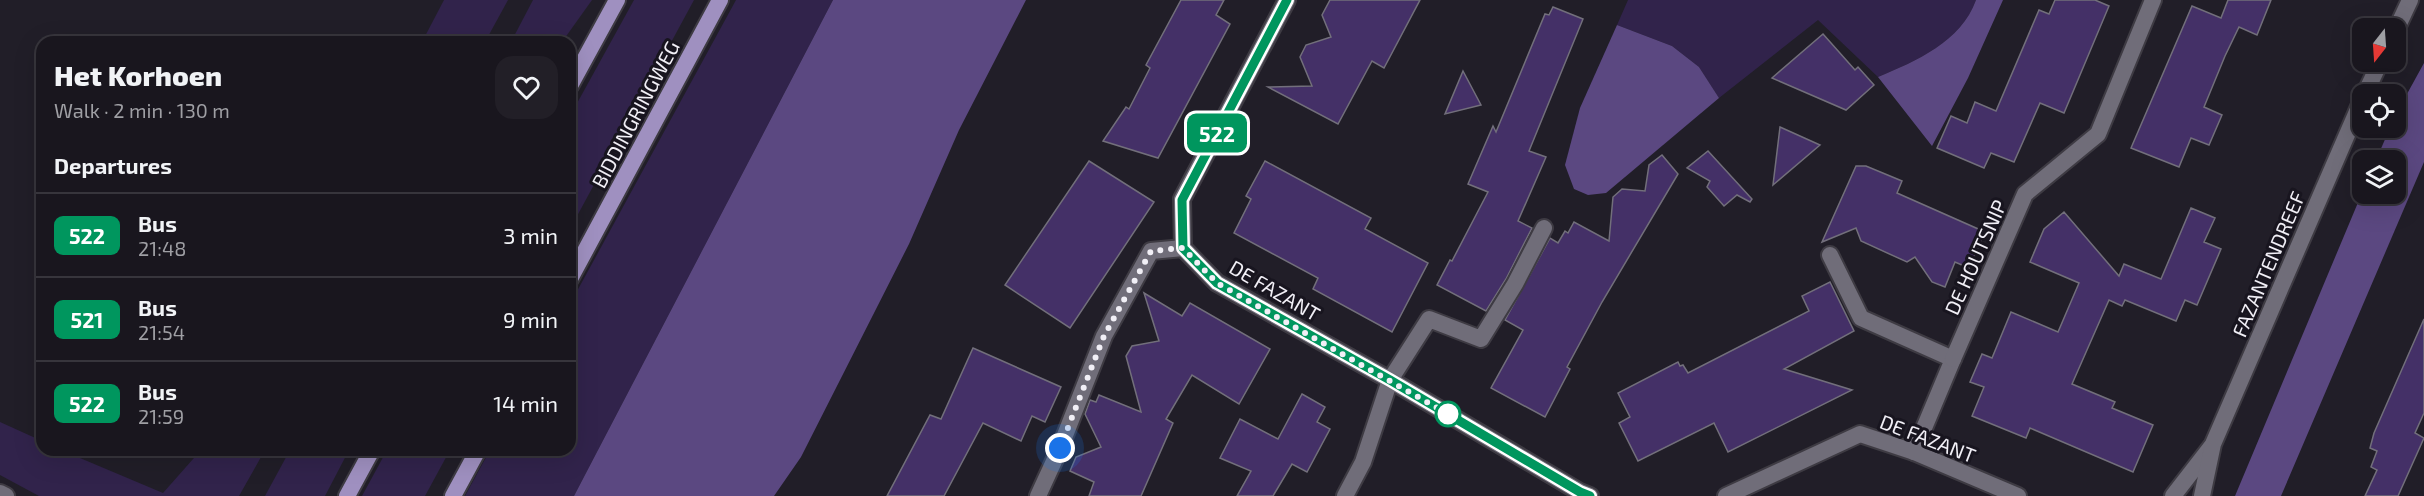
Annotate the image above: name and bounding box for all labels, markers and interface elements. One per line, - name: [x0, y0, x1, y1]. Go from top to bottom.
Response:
- north arrow: [2352, 18, 2406, 72]
- map controls: [2352, 18, 2406, 204]
- street label: BIDDINGRINGWEG: [586, 36, 684, 192]
- button: heart: [495, 56, 558, 119]
- text: Het Korhoen: [54, 58, 222, 92]
- button: locate: [2352, 84, 2406, 138]
- text: Walk · 2 min · 130 m: [54, 98, 230, 122]
- line badge: 522: [1182, 114, 1252, 152]
- text: 522: [1199, 121, 1235, 146]
- button: layers: [2352, 150, 2406, 204]
- text: Departures: [54, 152, 172, 178]
- street label: FAZANTENDREEF: [2227, 187, 2310, 340]
- street label: DE HOUTSNIP: [1939, 196, 2011, 318]
- text: Bus: [138, 210, 177, 236]
- text: 3 min: [503, 222, 558, 248]
- text: 522: [69, 223, 105, 248]
- text: 21:48: [138, 236, 186, 260]
- street label: DE FAZANT: [1225, 254, 1325, 326]
- text: Bus: [138, 294, 177, 320]
- text: 9 min: [503, 306, 558, 332]
- text: 521: [71, 307, 103, 332]
- text: 21:54: [138, 320, 185, 344]
- text: Bus: [138, 378, 177, 404]
- text: 14 min: [493, 390, 558, 416]
- text: 522: [69, 391, 105, 416]
- unlabelled marker: [1435, 401, 1461, 427]
- text: 21:59: [138, 404, 184, 428]
- street label: DE FAZANT: [1877, 409, 1980, 467]
- your location: [1045, 433, 1075, 463]

